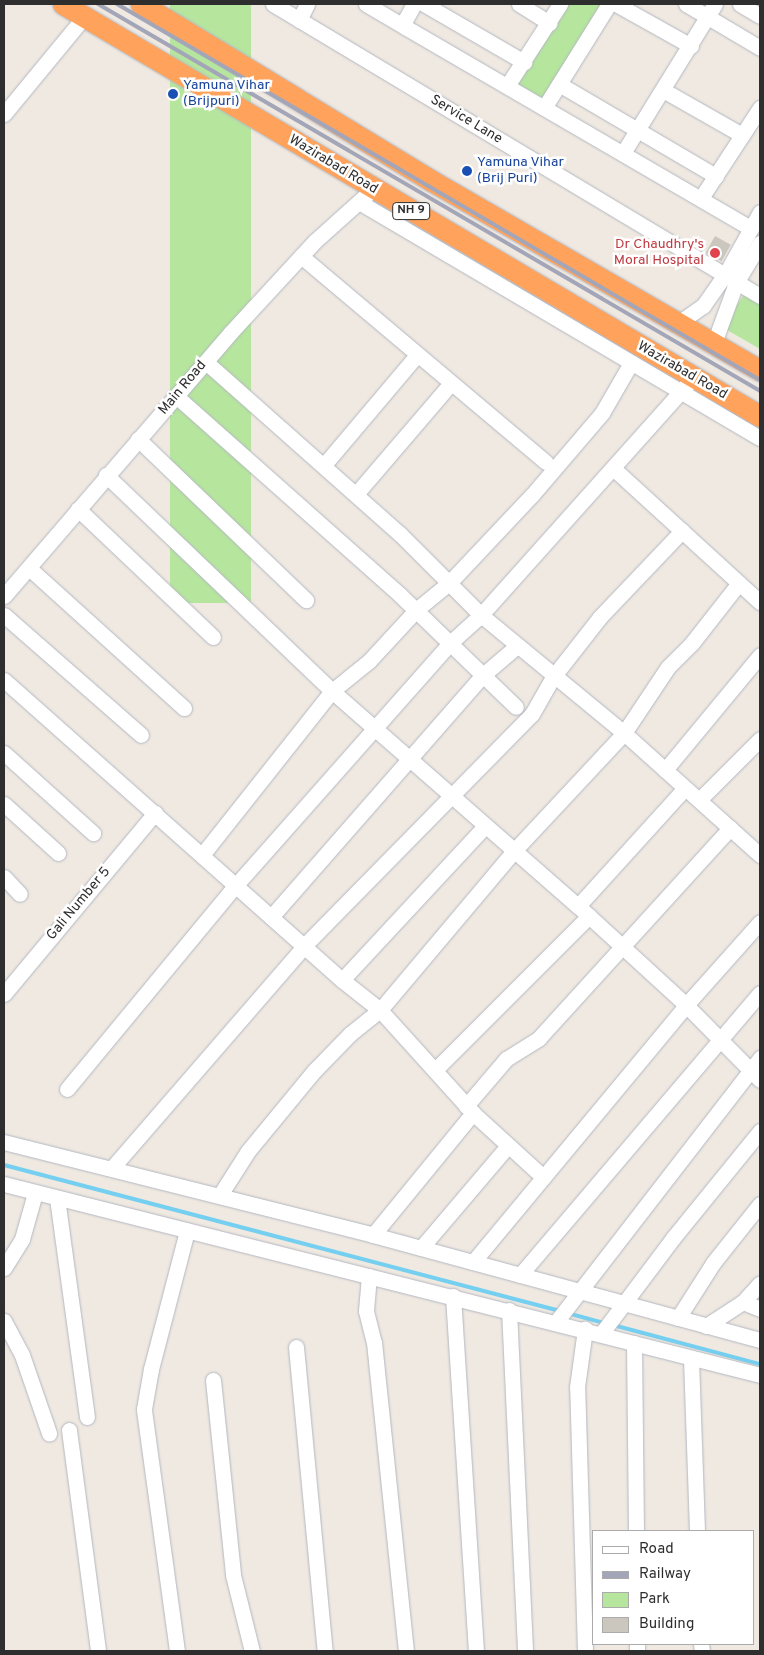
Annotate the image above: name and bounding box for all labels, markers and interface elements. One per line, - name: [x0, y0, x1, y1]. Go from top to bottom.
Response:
- place label: Yamuna Vihar (Brijpuri): [183, 78, 271, 110]
- marker: Yamuna Vihar (Brijpuri): [167, 88, 179, 100]
- street label: Service Lane: [427, 92, 505, 148]
- street label: Wazirabad Road: [285, 132, 381, 198]
- place label: Yamuna Vihar (Brij Puri): [477, 155, 565, 188]
- marker: Yamuna Vihar (Brij Puri): [461, 165, 473, 177]
- road number: NH 9: [391, 202, 431, 220]
- place label: Dr Chaudhry's Moral Hospital: [614, 237, 704, 270]
- marker: Dr Chaudhry's Moral Hospital: [708, 246, 722, 260]
- street label: Wazirabad Road: [634, 338, 730, 404]
- street label: Main Road: [156, 358, 210, 418]
- street label: Gali Number 5: [43, 864, 115, 944]
- legend: [592, 1530, 754, 1645]
- text: Road: [639, 1540, 674, 1559]
- text: Railway: [639, 1565, 691, 1584]
- text: Park: [639, 1590, 670, 1609]
- text: Building: [639, 1615, 694, 1634]

